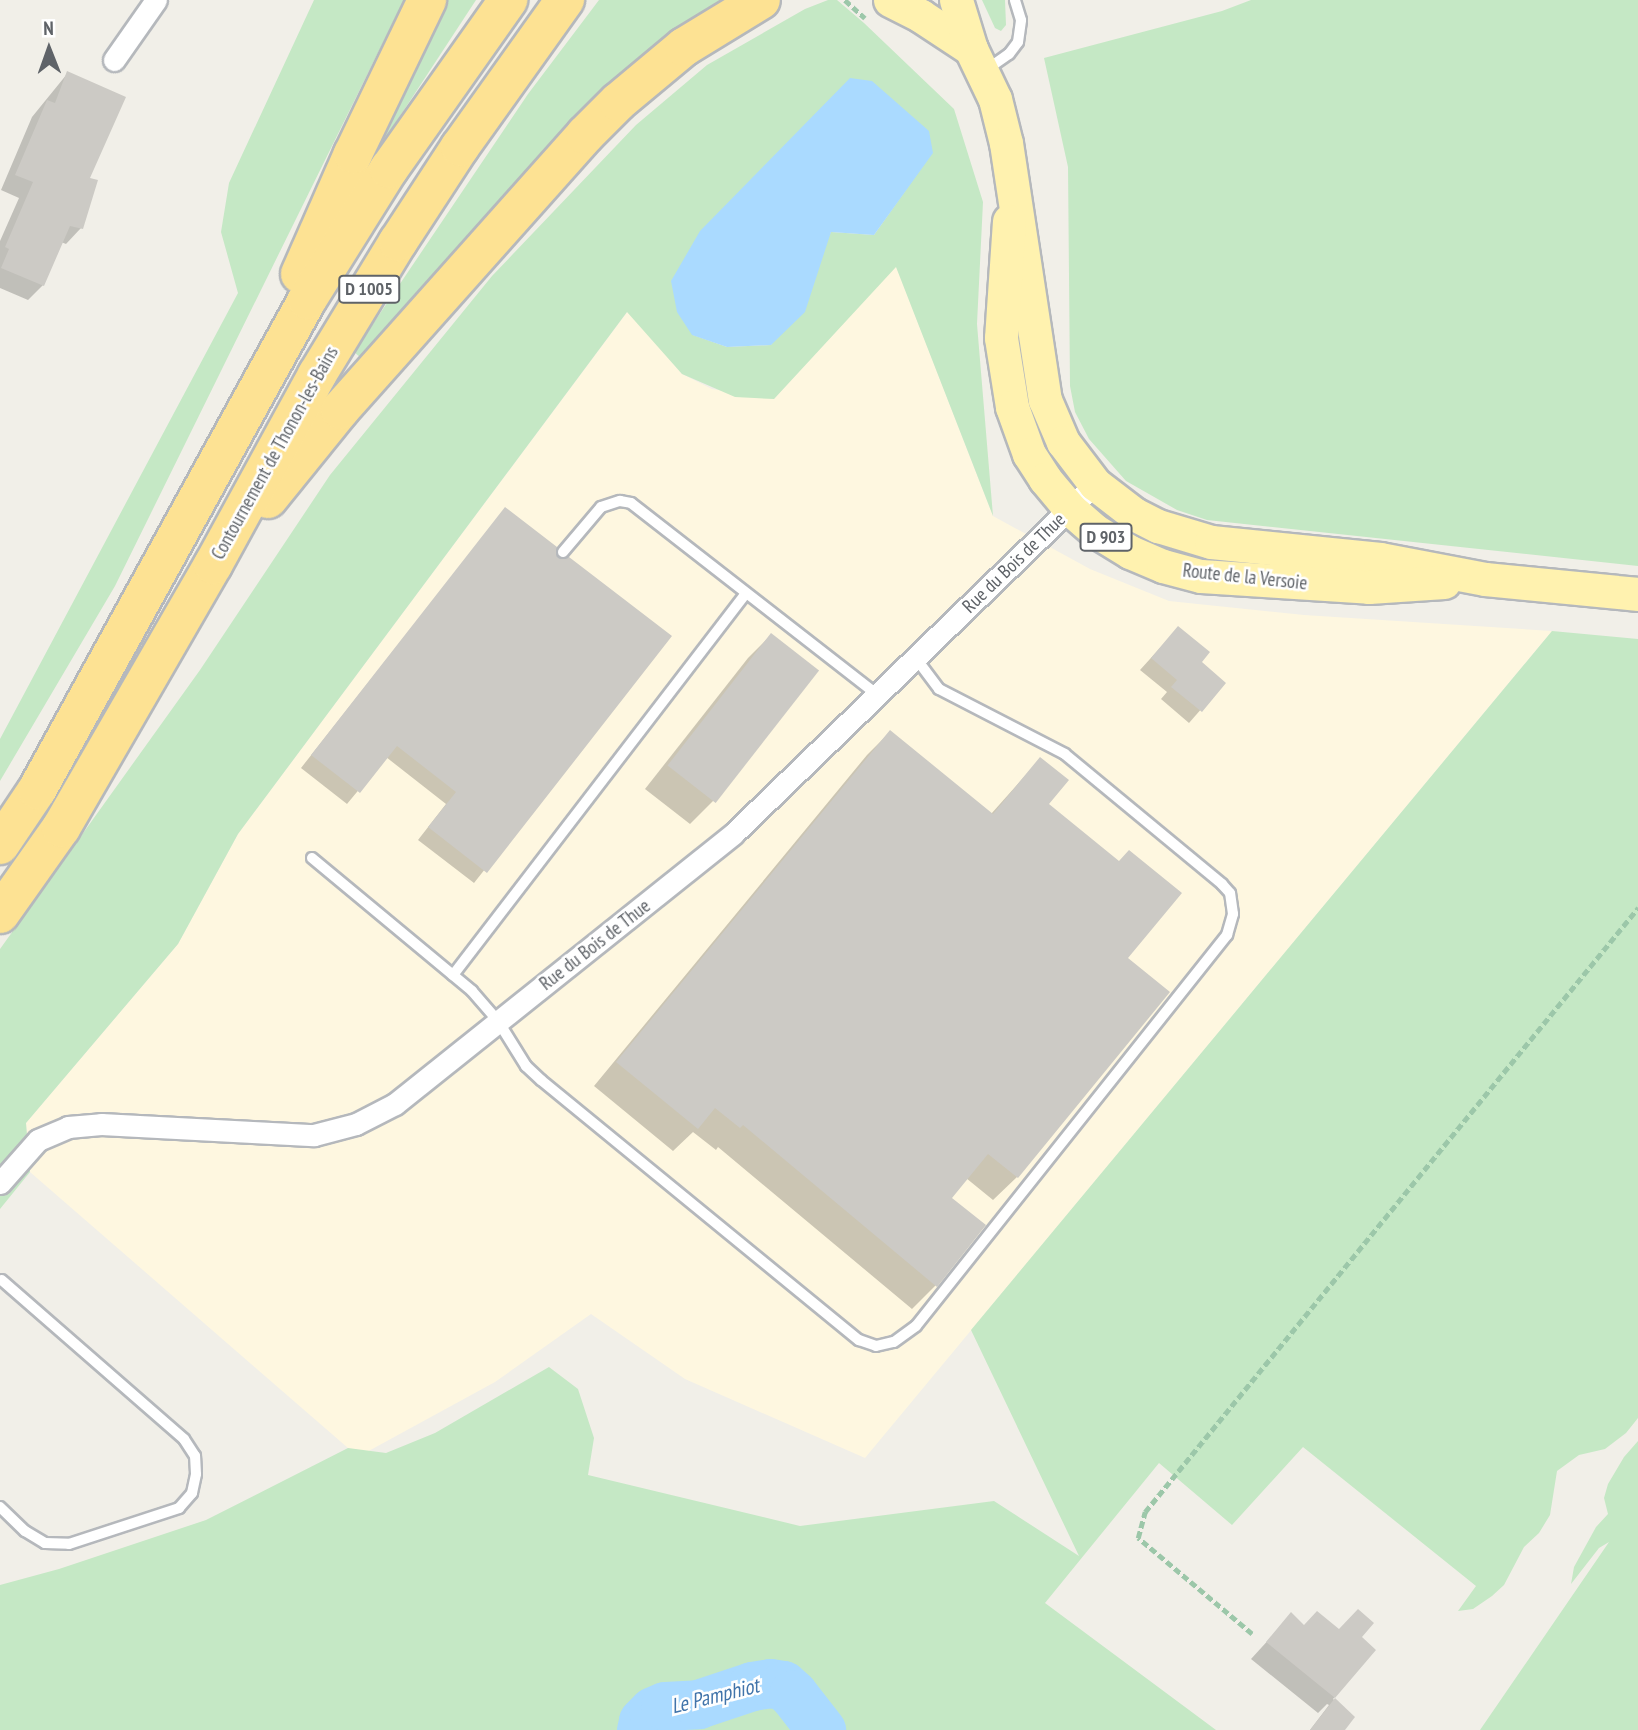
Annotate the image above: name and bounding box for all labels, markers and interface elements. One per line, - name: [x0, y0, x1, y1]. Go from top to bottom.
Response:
- north arrow: [14, 14, 84, 84]
- text: N: [43, 16, 54, 40]
- road number: D 1005: [338, 274, 400, 304]
- street label: Contournement de Thonon-les-Bains: [207, 342, 343, 564]
- street label: Rue du Bois de Thue: [958, 508, 1070, 618]
- road number: D 903: [1078, 522, 1134, 552]
- street label: Route de la Versoie: [1181, 559, 1309, 595]
- street label: Rue du Bois de Thue: [535, 895, 655, 995]
- water label: Le Pamphiot: [668, 1673, 762, 1719]

